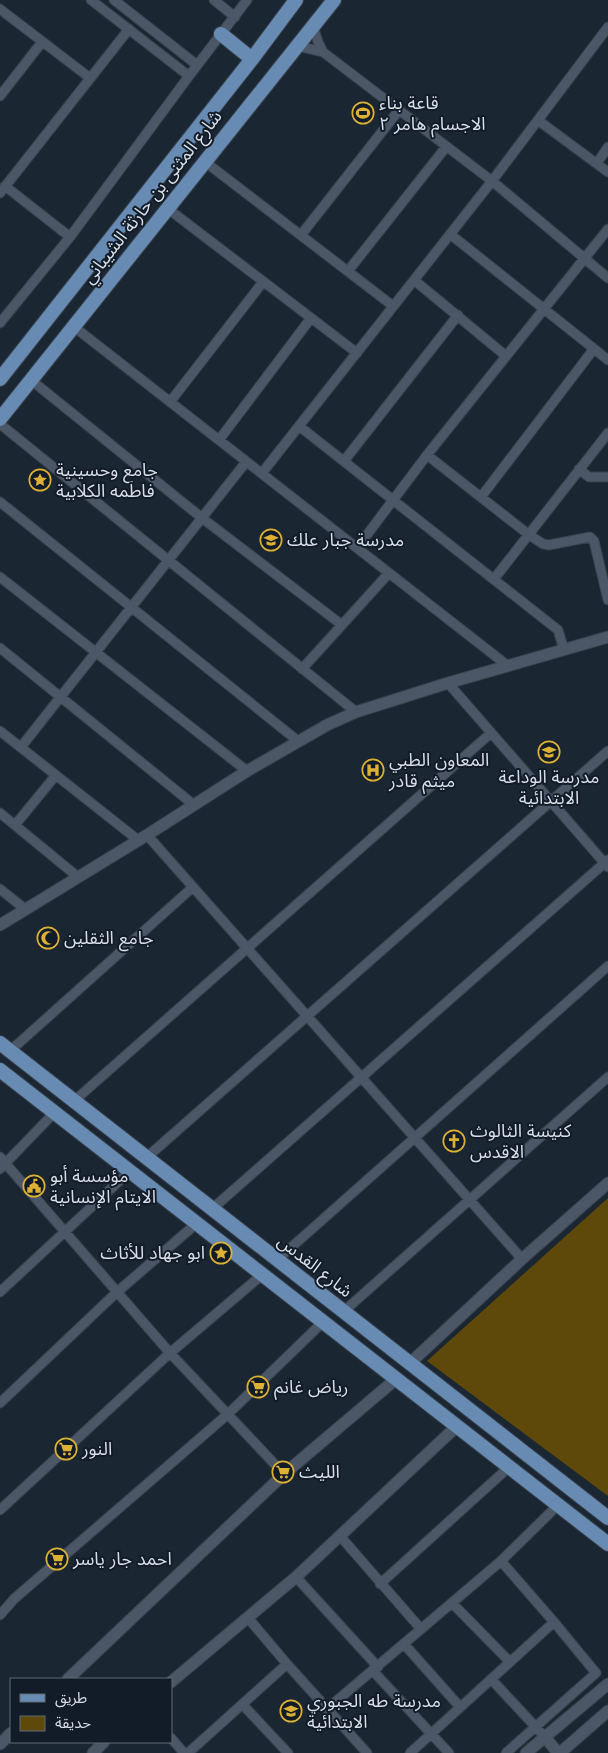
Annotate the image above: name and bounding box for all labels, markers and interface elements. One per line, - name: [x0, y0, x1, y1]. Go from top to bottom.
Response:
- place label: قاعة بناء الاجسام هامر ٢: [379, 91, 486, 138]
- sports icon: قاعة بناء الاجسام هامر ٢: [351, 101, 375, 125]
- street label: شارع المثنى بن حارثة الشيباني: [77, 105, 229, 290]
- place label: جامع وحسينية فاطمه الكلابية: [56, 458, 158, 503]
- place icon: جامع وحسينية فاطمه الكلابية: [28, 468, 52, 492]
- school or university icon: مدرسة جبار علك: [259, 528, 283, 552]
- place label: مدرسة جبار علك: [287, 528, 404, 552]
- school or university icon: مدرسة الوداعة الابتدائية: [537, 740, 561, 764]
- place label: المعاون الطبي ميثم قادر: [388, 748, 489, 794]
- hospital icon: المعاون الطبي ميثم قادر: [361, 758, 385, 782]
- place label: مدرسة الوداعة الابتدائية: [499, 765, 599, 810]
- mosque icon: جامع الثقلين: [36, 926, 60, 950]
- place label: جامع الثقلين: [64, 926, 153, 952]
- place label: كنيسة الثالوث الاقدس: [470, 1119, 572, 1164]
- church icon: كنيسة الثالوث الاقدس: [442, 1129, 466, 1153]
- place label: مؤسسة أبو الايتام الإنسانية: [50, 1164, 156, 1211]
- public building icon: مؤسسة أبو الايتام الإنسانية: [22, 1174, 46, 1198]
- street label: شارع القدس: [271, 1229, 357, 1304]
- place label: ابو جهاد للأثاث: [100, 1241, 205, 1265]
- place icon: ابو جهاد للأثاث: [209, 1241, 233, 1265]
- supermarket icon: رياض غانم: [246, 1375, 270, 1399]
- place label: رياض غانم: [274, 1375, 348, 1400]
- supermarket icon: النور: [54, 1437, 78, 1461]
- place label: النور: [81, 1437, 112, 1461]
- supermarket icon: الليث: [271, 1460, 295, 1484]
- place label: الليث: [299, 1460, 340, 1484]
- supermarket icon: احمد جار ياسر: [45, 1547, 69, 1571]
- place label: احمد جار ياسر: [72, 1547, 172, 1571]
- legend: [10, 1678, 172, 1743]
- text: طريق: [55, 1688, 87, 1708]
- place label: مدرسة طه الجبوري الابتدائية: [307, 1689, 441, 1734]
- school or university icon: مدرسة طه الجبوري الابتدائية: [279, 1699, 303, 1723]
- text: حديقة: [55, 1713, 91, 1733]

